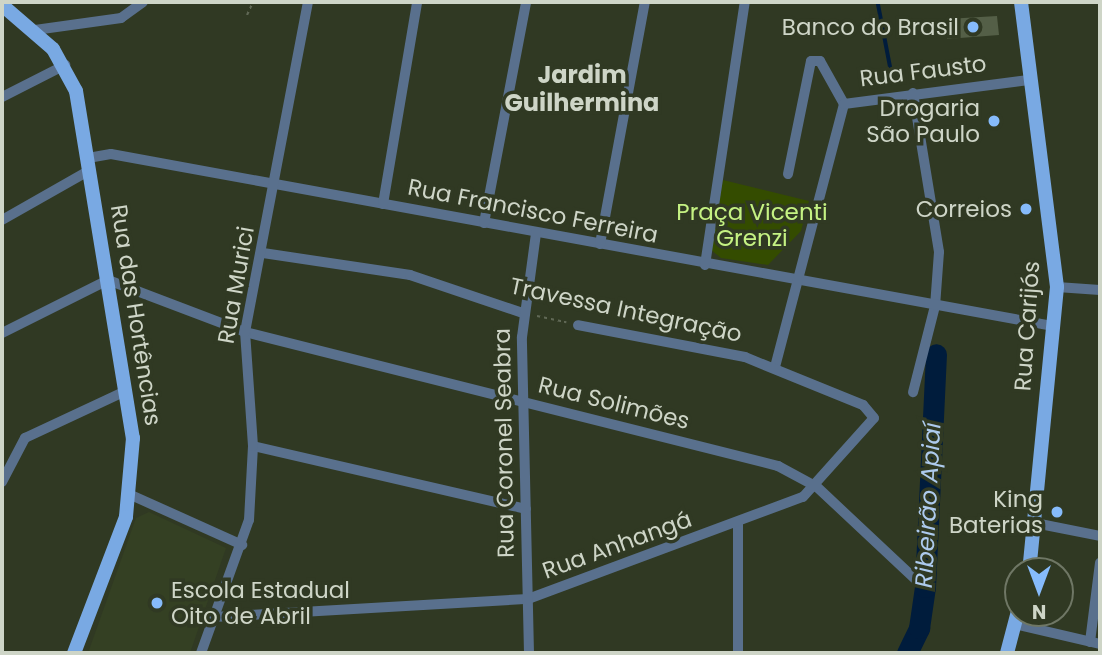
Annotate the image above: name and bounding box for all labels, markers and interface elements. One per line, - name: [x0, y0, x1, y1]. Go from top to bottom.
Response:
- place label: Banco do Brasil: [782, 13, 959, 41]
- marker: Banco do Brasil: [965, 19, 981, 35]
- street label: Rua Fausto: [858, 50, 988, 92]
- district label: Jardim Guilhermina: [505, 61, 659, 117]
- place label: Drogaria São Paulo: [866, 94, 980, 148]
- marker: Drogaria São Paulo: [986, 113, 1002, 129]
- street label: Rua Francisco Ferreira: [406, 173, 660, 249]
- place label: Correios: [916, 195, 1012, 223]
- park label: Praça Vicenti Grenzi: [676, 198, 828, 252]
- marker: Correios: [1018, 201, 1034, 217]
- street label: Rua das Hortências: [105, 203, 167, 427]
- street label: Rua Murici: [212, 224, 260, 346]
- street label: Rua Carijós: [1009, 260, 1045, 392]
- street label: Travessa Integração: [508, 272, 744, 348]
- street label: Rua Coronel Seabra: [488, 328, 520, 558]
- street label: Rua Solimões: [536, 371, 692, 435]
- water label: Ribeirão Apiaí: [909, 422, 947, 588]
- place label: King Baterias: [949, 485, 1043, 539]
- marker: King Baterias: [1049, 504, 1065, 520]
- street label: Rua Anhangá: [539, 505, 695, 585]
- north arrow: [1004, 557, 1074, 627]
- place label: Escola Estadual Oito de Abril: [171, 576, 350, 630]
- marker: Escola Estadual Oito de Abril: [149, 595, 165, 611]
- text: N: [1032, 598, 1046, 625]

